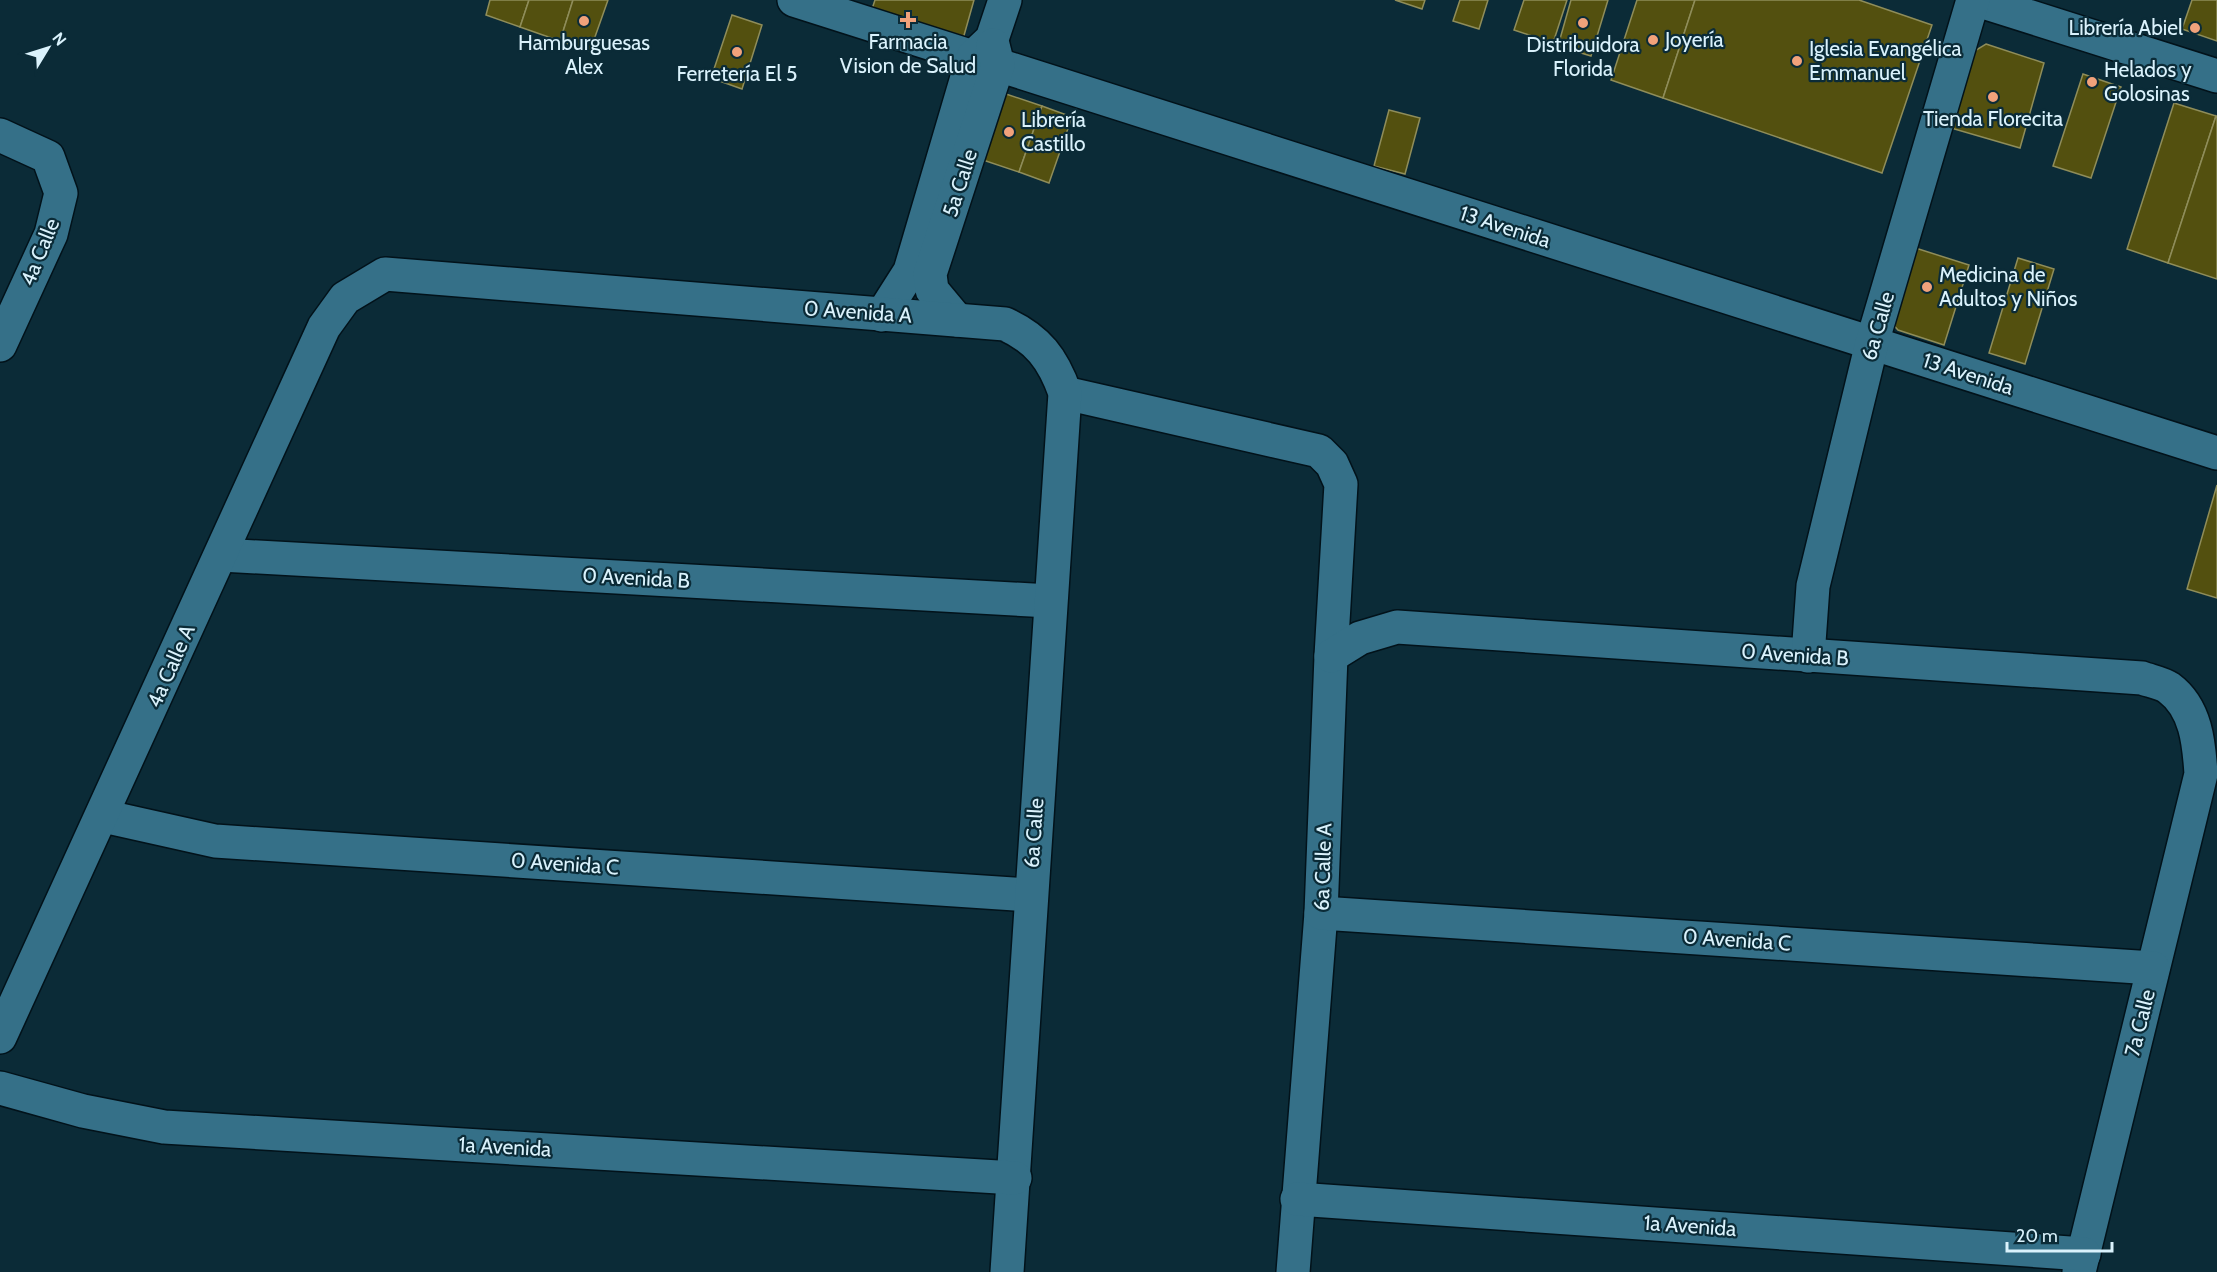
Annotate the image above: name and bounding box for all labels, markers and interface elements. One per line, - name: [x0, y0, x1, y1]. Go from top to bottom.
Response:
- marker: Farmacia Vision de Salud: [901, 13, 915, 27]
- marker: Hamburguesas Alex: [577, 14, 591, 28]
- place label: Librería Abiel: [2069, 15, 2183, 40]
- marker: Distribuidora Florida: [1576, 16, 1590, 30]
- north arrow: [18, 18, 78, 78]
- marker: Librería Abiel: [2188, 21, 2202, 35]
- place label: Joyería: [1664, 27, 1724, 52]
- text: N: [48, 29, 70, 49]
- place label: Farmacia Vision de Salud: [840, 29, 976, 78]
- place label: Hamburguesas Alex: [518, 30, 650, 79]
- place label: Distribuidora Florida: [1526, 32, 1640, 81]
- marker: Joyería: [1646, 33, 1660, 47]
- place label: Iglesia Evangélica Emmanuel: [1809, 36, 1962, 85]
- marker: Ferretería El 5: [730, 45, 744, 59]
- marker: Iglesia Evangélica Emmanuel: [1790, 54, 1804, 68]
- place label: Helados y Golosinas: [2104, 57, 2192, 106]
- place label: Ferretería El 5: [677, 61, 797, 86]
- marker: Helados y Golosinas: [2085, 75, 2099, 89]
- marker: Tienda Florecita: [1986, 90, 2000, 104]
- place label: Tienda Florecita: [1923, 106, 2063, 131]
- place label: Librería Castillo: [1021, 107, 1086, 156]
- marker: Librería Castillo: [1002, 125, 1016, 139]
- street label: 5a Calle: [937, 146, 982, 220]
- street label: 13 Avenida: [1457, 200, 1554, 253]
- street label: 4a Calle: [15, 214, 64, 289]
- place label: Medicina de Adultos y Niños: [1939, 262, 2078, 311]
- marker: Medicina de Adultos y Niños: [1920, 280, 1934, 294]
- street label: 6a Calle: [1856, 288, 1899, 363]
- street label: 0 Avenida A: [803, 295, 913, 328]
- street label: 13 Avenida: [1920, 347, 2017, 400]
- street label: 0 Avenida B: [582, 562, 690, 593]
- street label: 4a Calle A: [141, 620, 200, 711]
- street label: 0 Avenida B: [1740, 638, 1850, 671]
- street label: 6a Calle: [1019, 797, 1048, 869]
- street label: 6a Calle A: [1308, 823, 1337, 911]
- street label: 0 Avenida C: [510, 847, 620, 880]
- street label: 0 Avenida C: [1682, 923, 1792, 956]
- street label: 7a Calle: [2119, 987, 2160, 1059]
- street label: 1a Avenida: [458, 1132, 552, 1161]
- street label: 1a Avenida: [1643, 1210, 1737, 1241]
- scale bar: [2007, 1215, 2112, 1253]
- text: 20 m: [2016, 1225, 2058, 1247]

